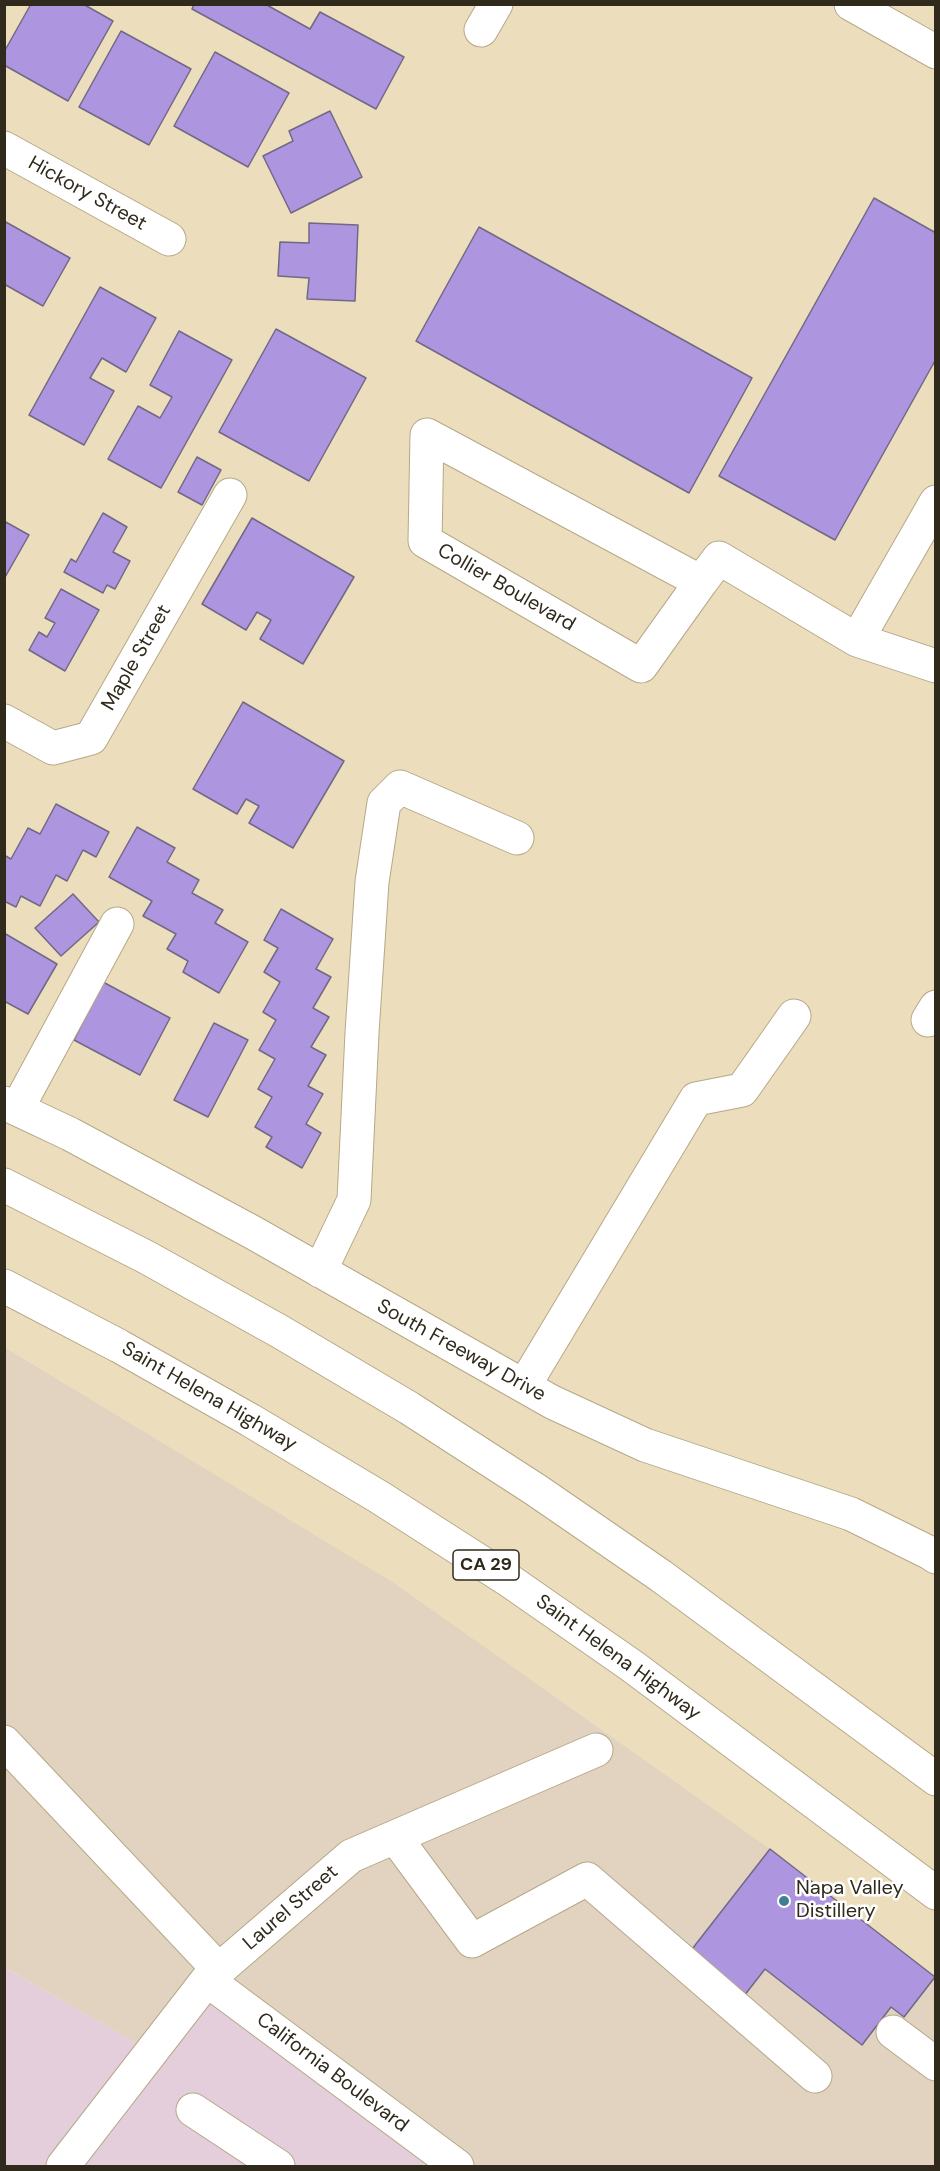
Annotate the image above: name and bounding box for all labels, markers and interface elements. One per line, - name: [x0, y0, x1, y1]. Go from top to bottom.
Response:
- street label: Hickory Street: [24, 152, 150, 236]
- street label: Collier Boulevard: [433, 539, 579, 637]
- street label: Maple Street: [97, 601, 177, 715]
- street label: South Freeway Drive: [373, 1295, 549, 1407]
- street label: Saint Helena Highway: [117, 1337, 301, 1457]
- road number: CA 29: [453, 1550, 519, 1580]
- street label: Saint Helena Highway: [531, 1590, 705, 1726]
- street label: Laurel Street: [239, 1860, 343, 1956]
- place label: Napa Valley Distillery: [796, 1877, 904, 1924]
- marker: Napa Valley Distillery: [777, 1894, 791, 1908]
- street label: California Boulevard: [251, 2008, 413, 2138]

